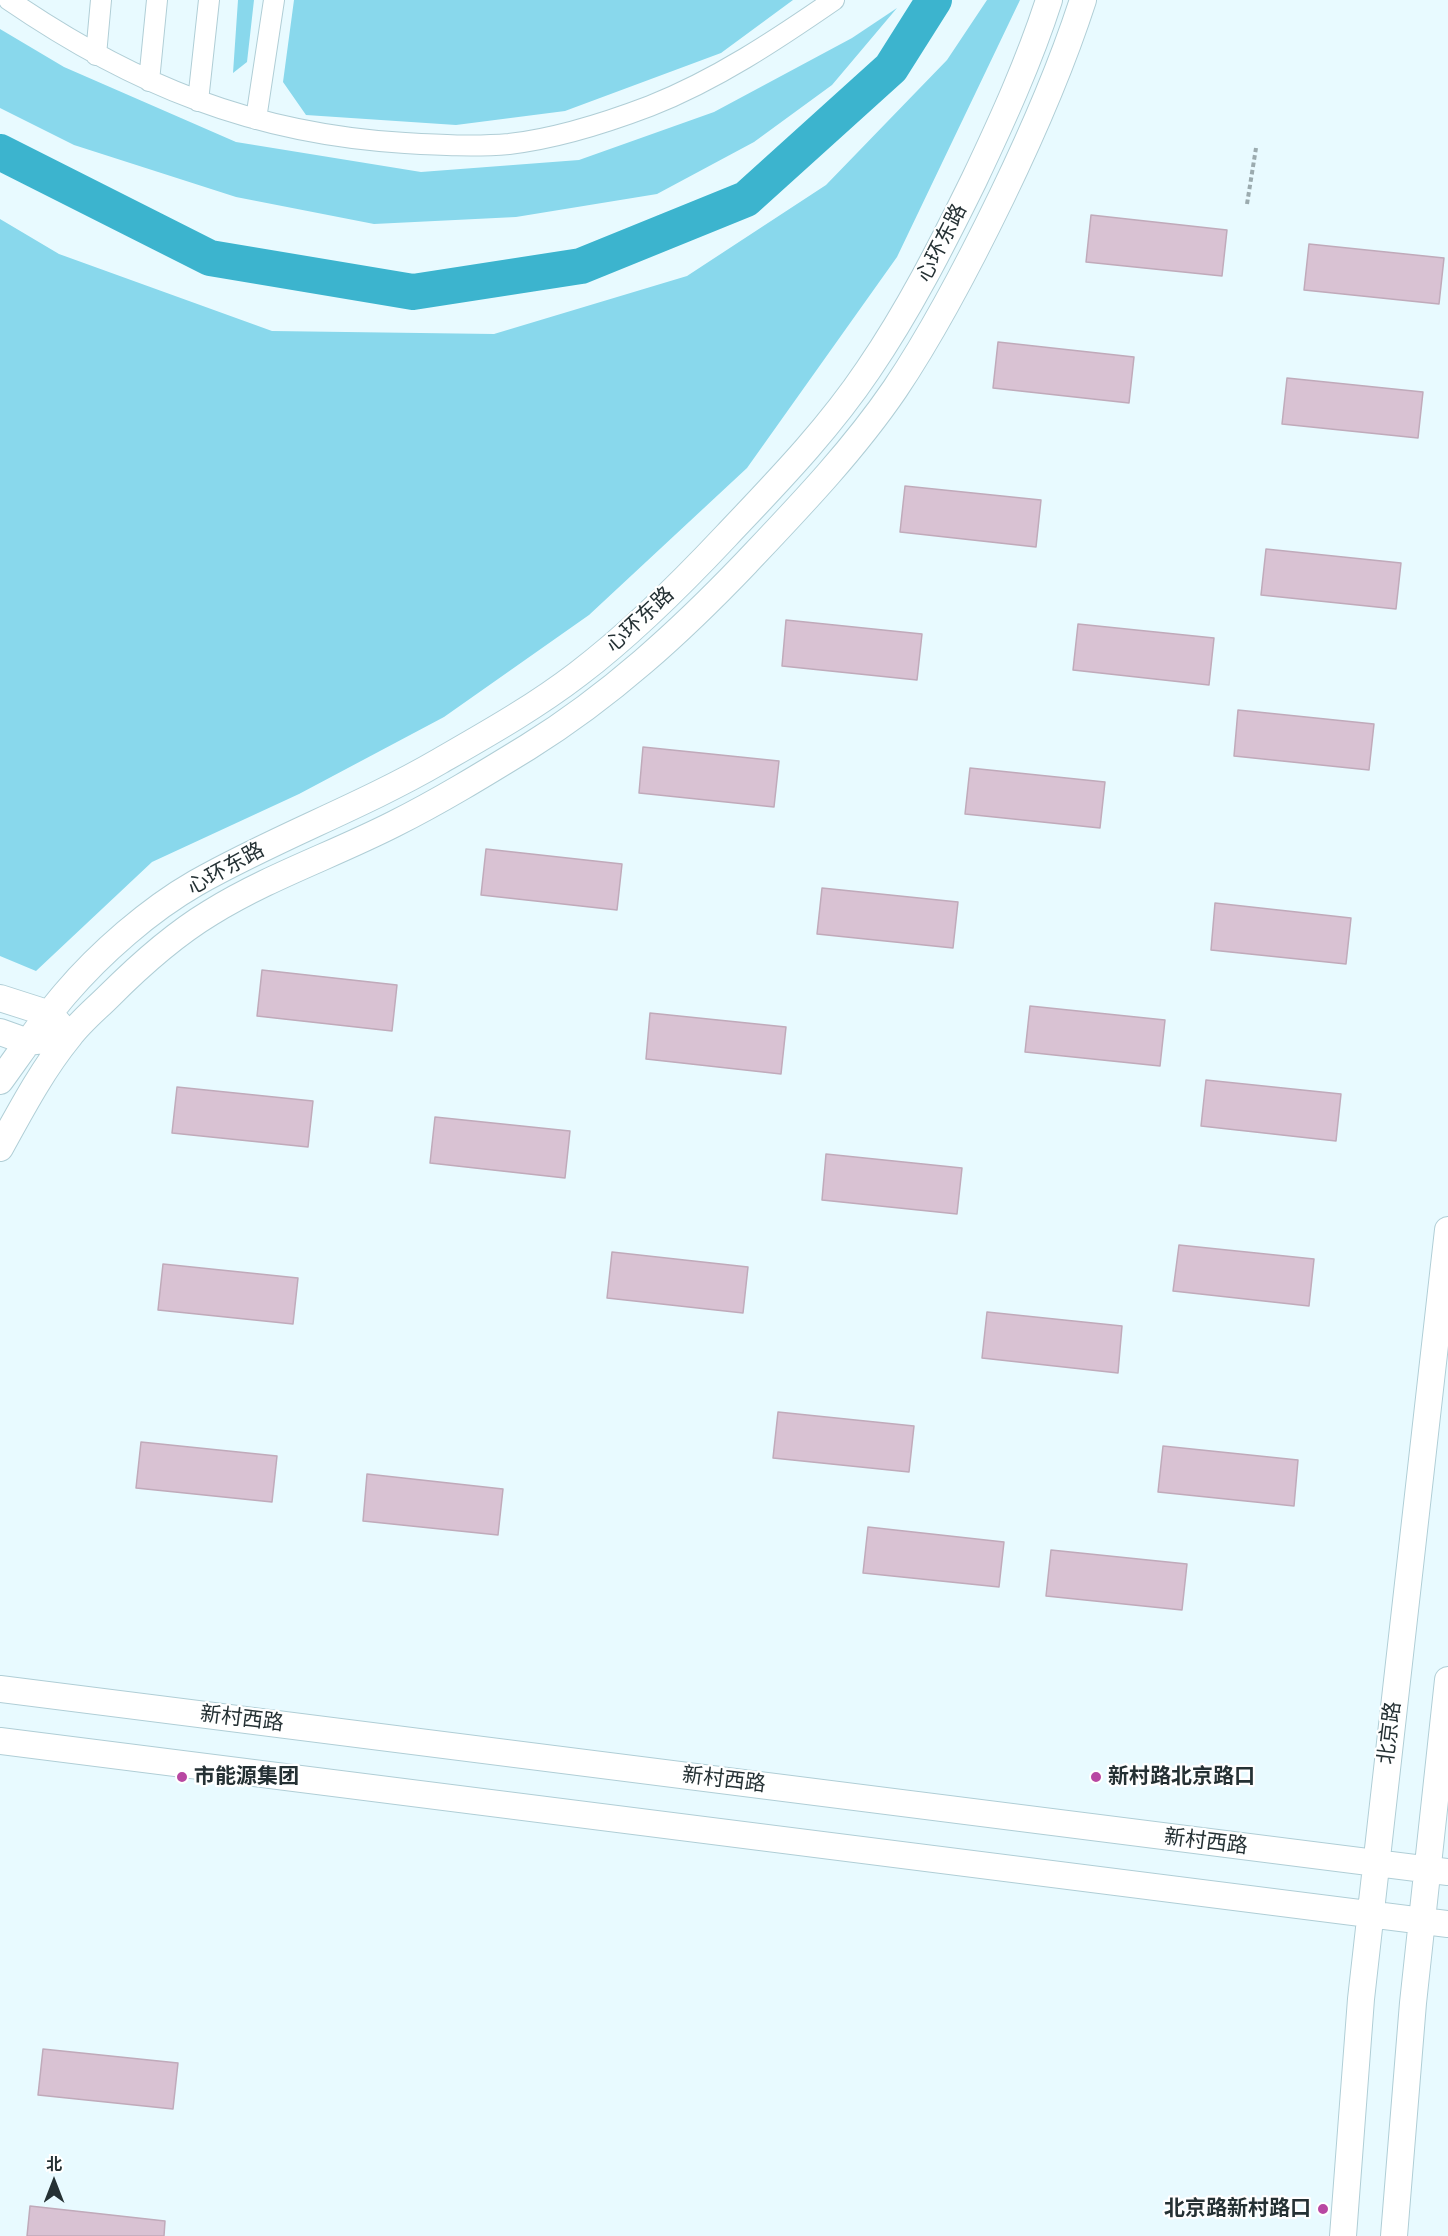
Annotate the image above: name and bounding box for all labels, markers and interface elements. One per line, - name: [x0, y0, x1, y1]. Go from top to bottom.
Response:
- street label: 心环东路: [912, 200, 972, 286]
- street label: 心环东路: [601, 582, 679, 658]
- street label: 心环东路: [183, 838, 269, 900]
- street label: 北京路: [1374, 1700, 1406, 1766]
- street label: 新村西路: [199, 1701, 285, 1737]
- street label: 新村西路: [681, 1762, 767, 1798]
- place label: 市能源集团: [194, 1764, 299, 1790]
- place label: 新村路北京路口: [1108, 1764, 1255, 1790]
- marker: 市能源集团: [175, 1770, 189, 1784]
- marker: 新村路北京路口: [1089, 1770, 1103, 1784]
- street label: 新村西路: [1163, 1824, 1249, 1860]
- north arrow: [24, 2152, 84, 2212]
- text: 北: [46, 2154, 62, 2174]
- place label: 北京路新村路口: [1164, 2196, 1311, 2222]
- marker: 北京路新村路口: [1316, 2202, 1330, 2216]

